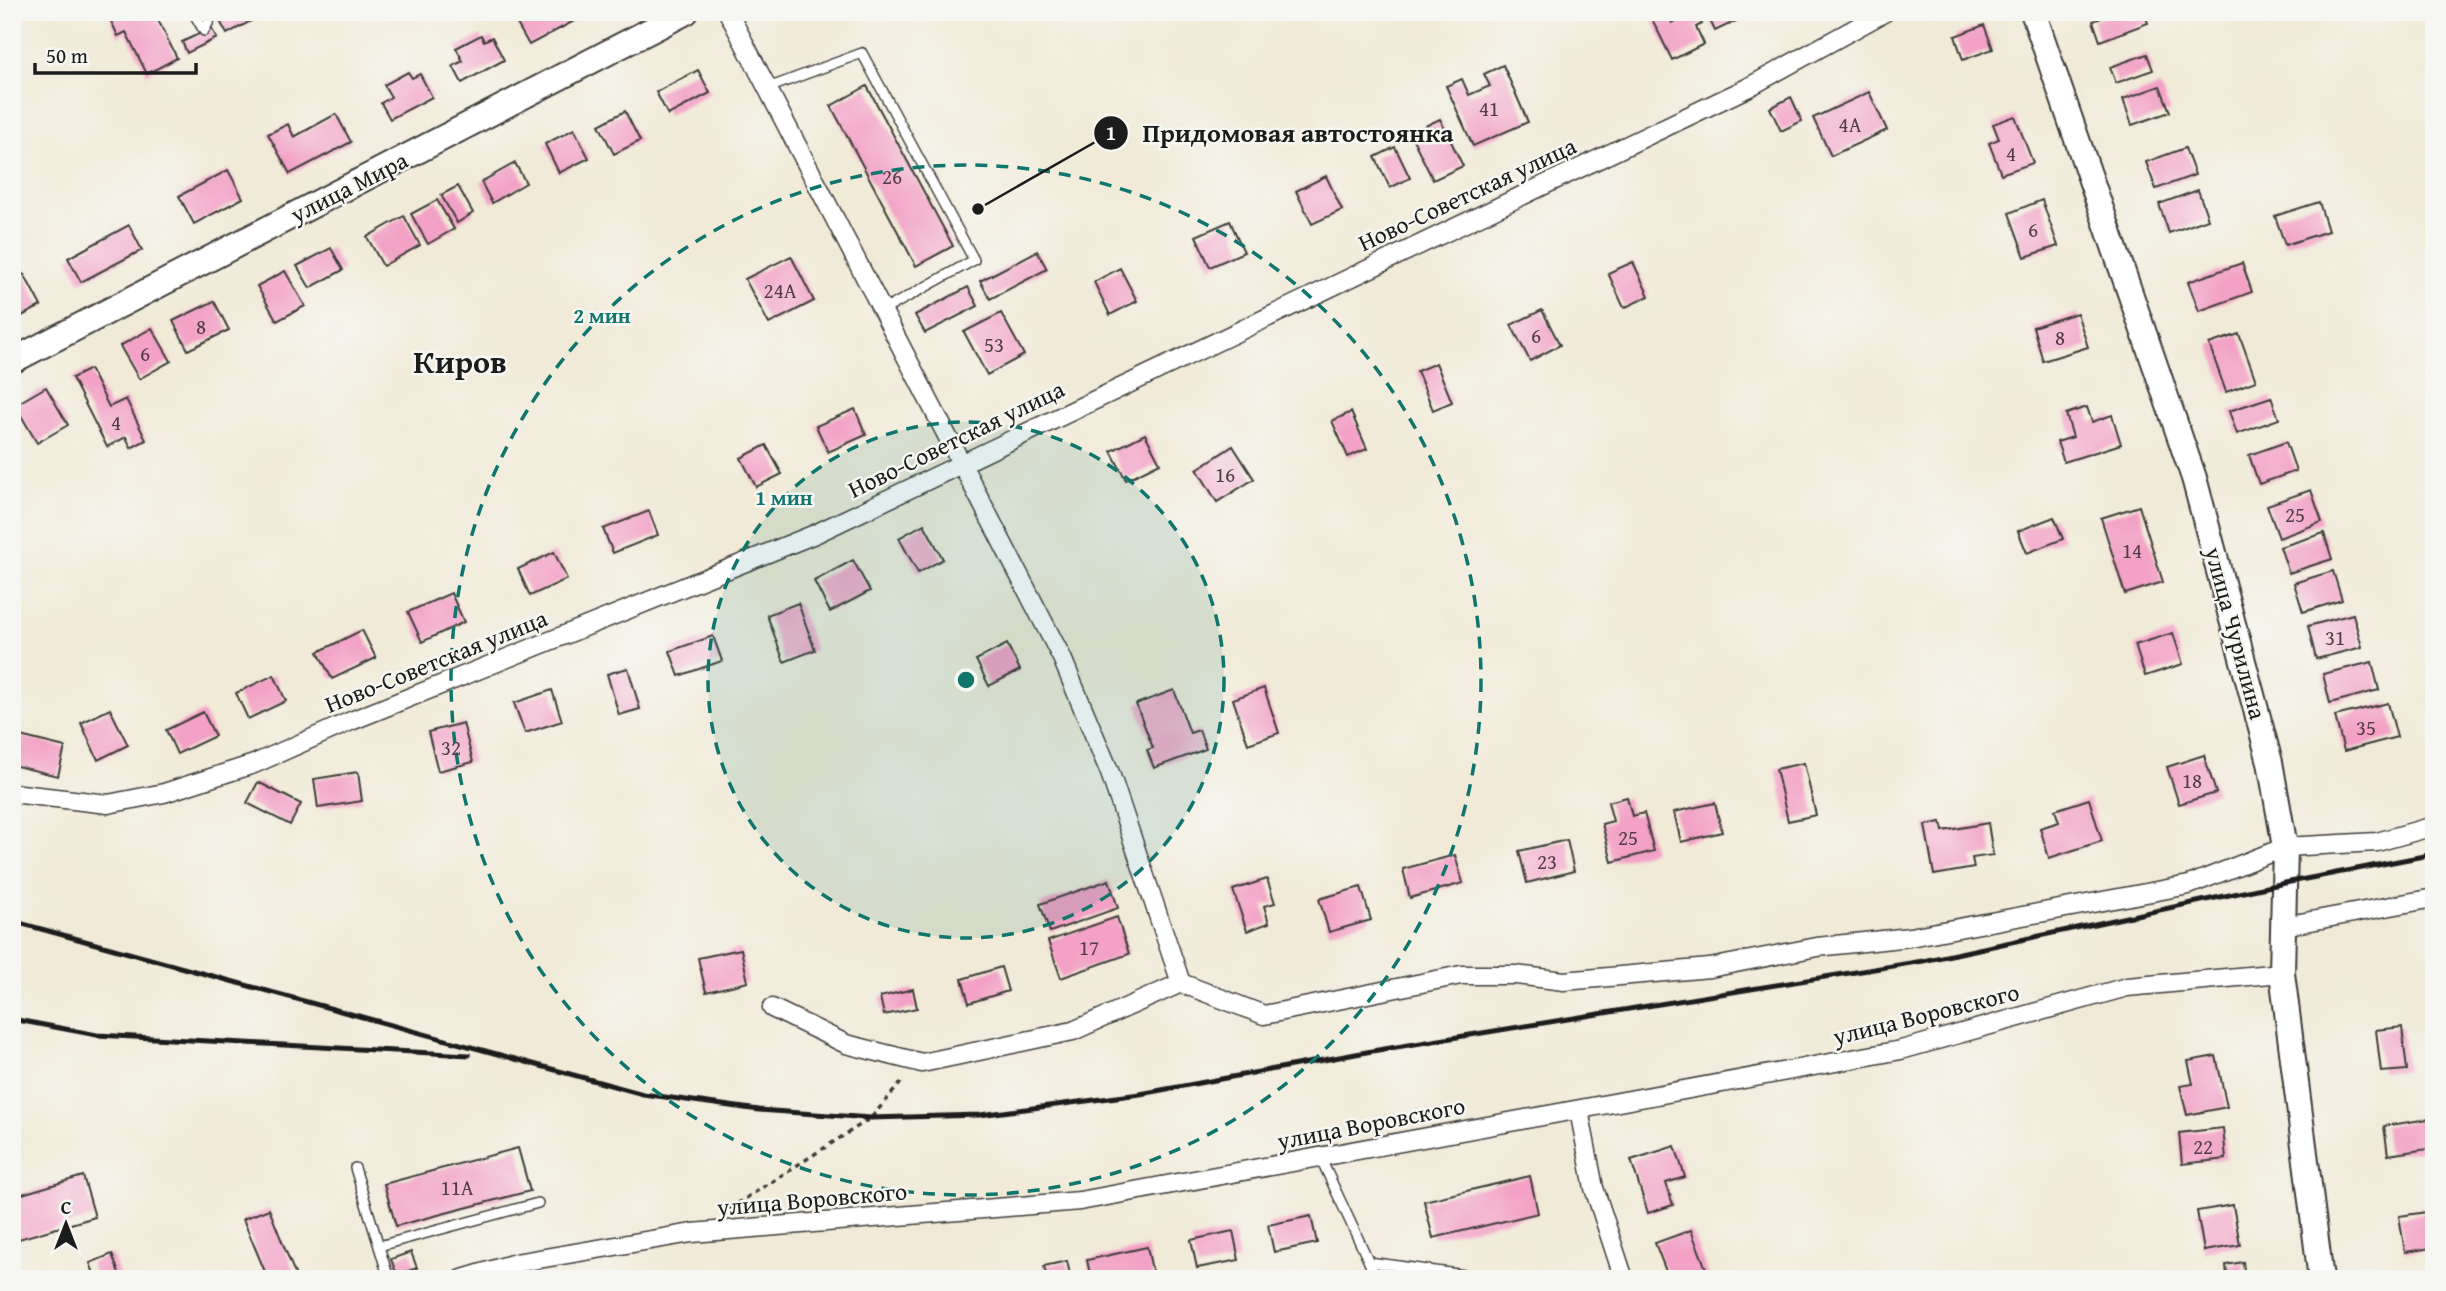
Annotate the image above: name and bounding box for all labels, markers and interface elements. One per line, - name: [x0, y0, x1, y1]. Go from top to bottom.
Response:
- scale bar: [35, 32, 196, 76]
- text: 50 m: [46, 40, 88, 71]
- house number: 41: [1479, 93, 1499, 124]
- callout: Придомовая автостоянка: [1094, 109, 1468, 156]
- house number: 4А: [1839, 109, 1862, 140]
- text: Придомовая автостоянка: [1143, 113, 1454, 152]
- text: 1: [1106, 117, 1116, 148]
- street label: Ново-Советская улица: [1352, 128, 1582, 260]
- house number: 4: [2006, 138, 2016, 169]
- street label: улица Мира: [283, 142, 414, 232]
- house number: 26: [882, 161, 902, 192]
- house number: 6: [2028, 214, 2038, 245]
- house number: 24А: [764, 275, 797, 306]
- text: 2 мин: [573, 300, 631, 331]
- house number: 8: [196, 311, 206, 342]
- house number: 6: [1531, 320, 1541, 351]
- house number: 8: [2055, 322, 2065, 353]
- house number: 53: [984, 329, 1004, 360]
- house number: 6: [140, 338, 150, 369]
- district label: Киров: [413, 338, 507, 385]
- street label: Ново-Советская улица: [842, 371, 1071, 507]
- house number: 4: [111, 407, 121, 438]
- house number: 16: [1215, 459, 1235, 490]
- text: 1 мин: [755, 482, 813, 513]
- house number: 25: [2285, 499, 2305, 530]
- house number: 14: [2122, 535, 2142, 566]
- street label: улица Чурилина: [2196, 542, 2276, 724]
- street label: Ново-Советская улица: [320, 600, 553, 722]
- house number: 31: [2325, 622, 2345, 653]
- centre of rings: [954, 668, 978, 692]
- house number: 35: [2356, 712, 2376, 743]
- house number: 32: [441, 732, 461, 763]
- house number: 18: [2182, 765, 2202, 796]
- house number: 25: [1618, 822, 1638, 853]
- house number: 23: [1537, 846, 1557, 877]
- house number: 17: [1079, 932, 1099, 963]
- street label: улица Воровского: [1828, 974, 2023, 1054]
- street label: улица Воровского: [1273, 1088, 1468, 1159]
- house number: 22: [2193, 1131, 2213, 1162]
- house number: 11А: [441, 1172, 474, 1203]
- street label: улица Воровского: [715, 1173, 908, 1225]
- north arrow: [32, 1190, 102, 1260]
- text: С: [61, 1193, 72, 1221]

